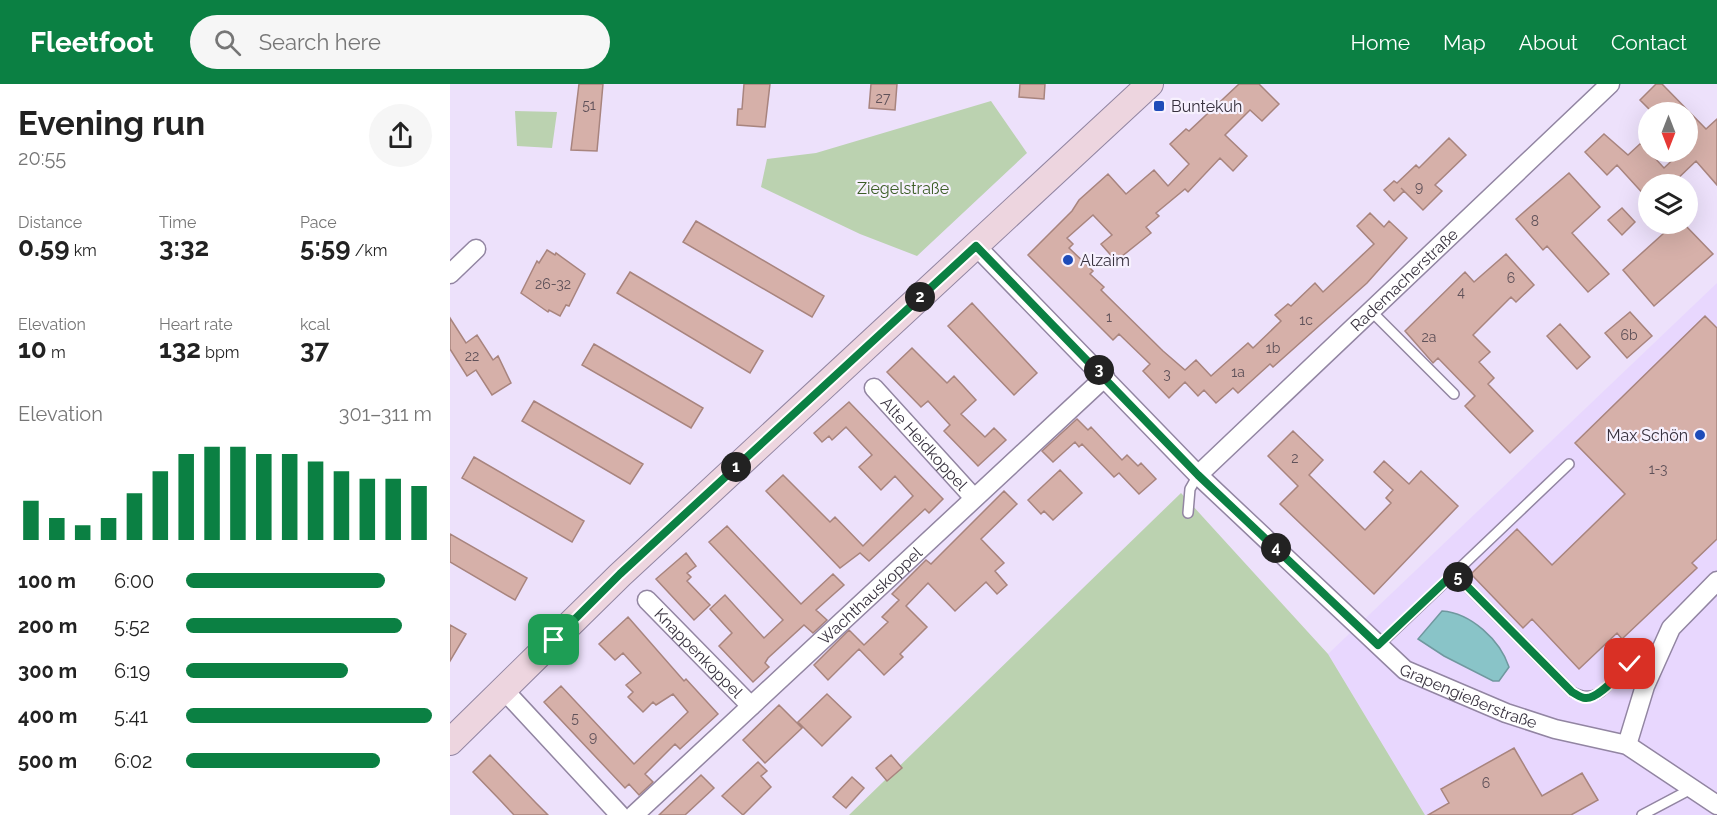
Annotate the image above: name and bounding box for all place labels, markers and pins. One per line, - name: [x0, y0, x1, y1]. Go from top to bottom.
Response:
- place label: Buntekuh: [1171, 97, 1242, 116]
- marker: Buntekuh: [1152, 99, 1166, 113]
- place label: Alzaim: [1080, 251, 1130, 270]
- marker: Alzaim: [1061, 253, 1075, 267]
- pin: 2: [905, 282, 935, 312]
- pin: 3: [1084, 355, 1114, 385]
- place label: Max Schön: [1607, 426, 1688, 445]
- marker: Max Schön: [1693, 428, 1707, 442]
- pin: 1: [721, 452, 751, 482]
- pin: 4: [1261, 533, 1291, 563]
- pin: 5: [1443, 562, 1473, 592]
- pin: [528, 614, 579, 665]
- pin: [1604, 638, 1655, 689]

